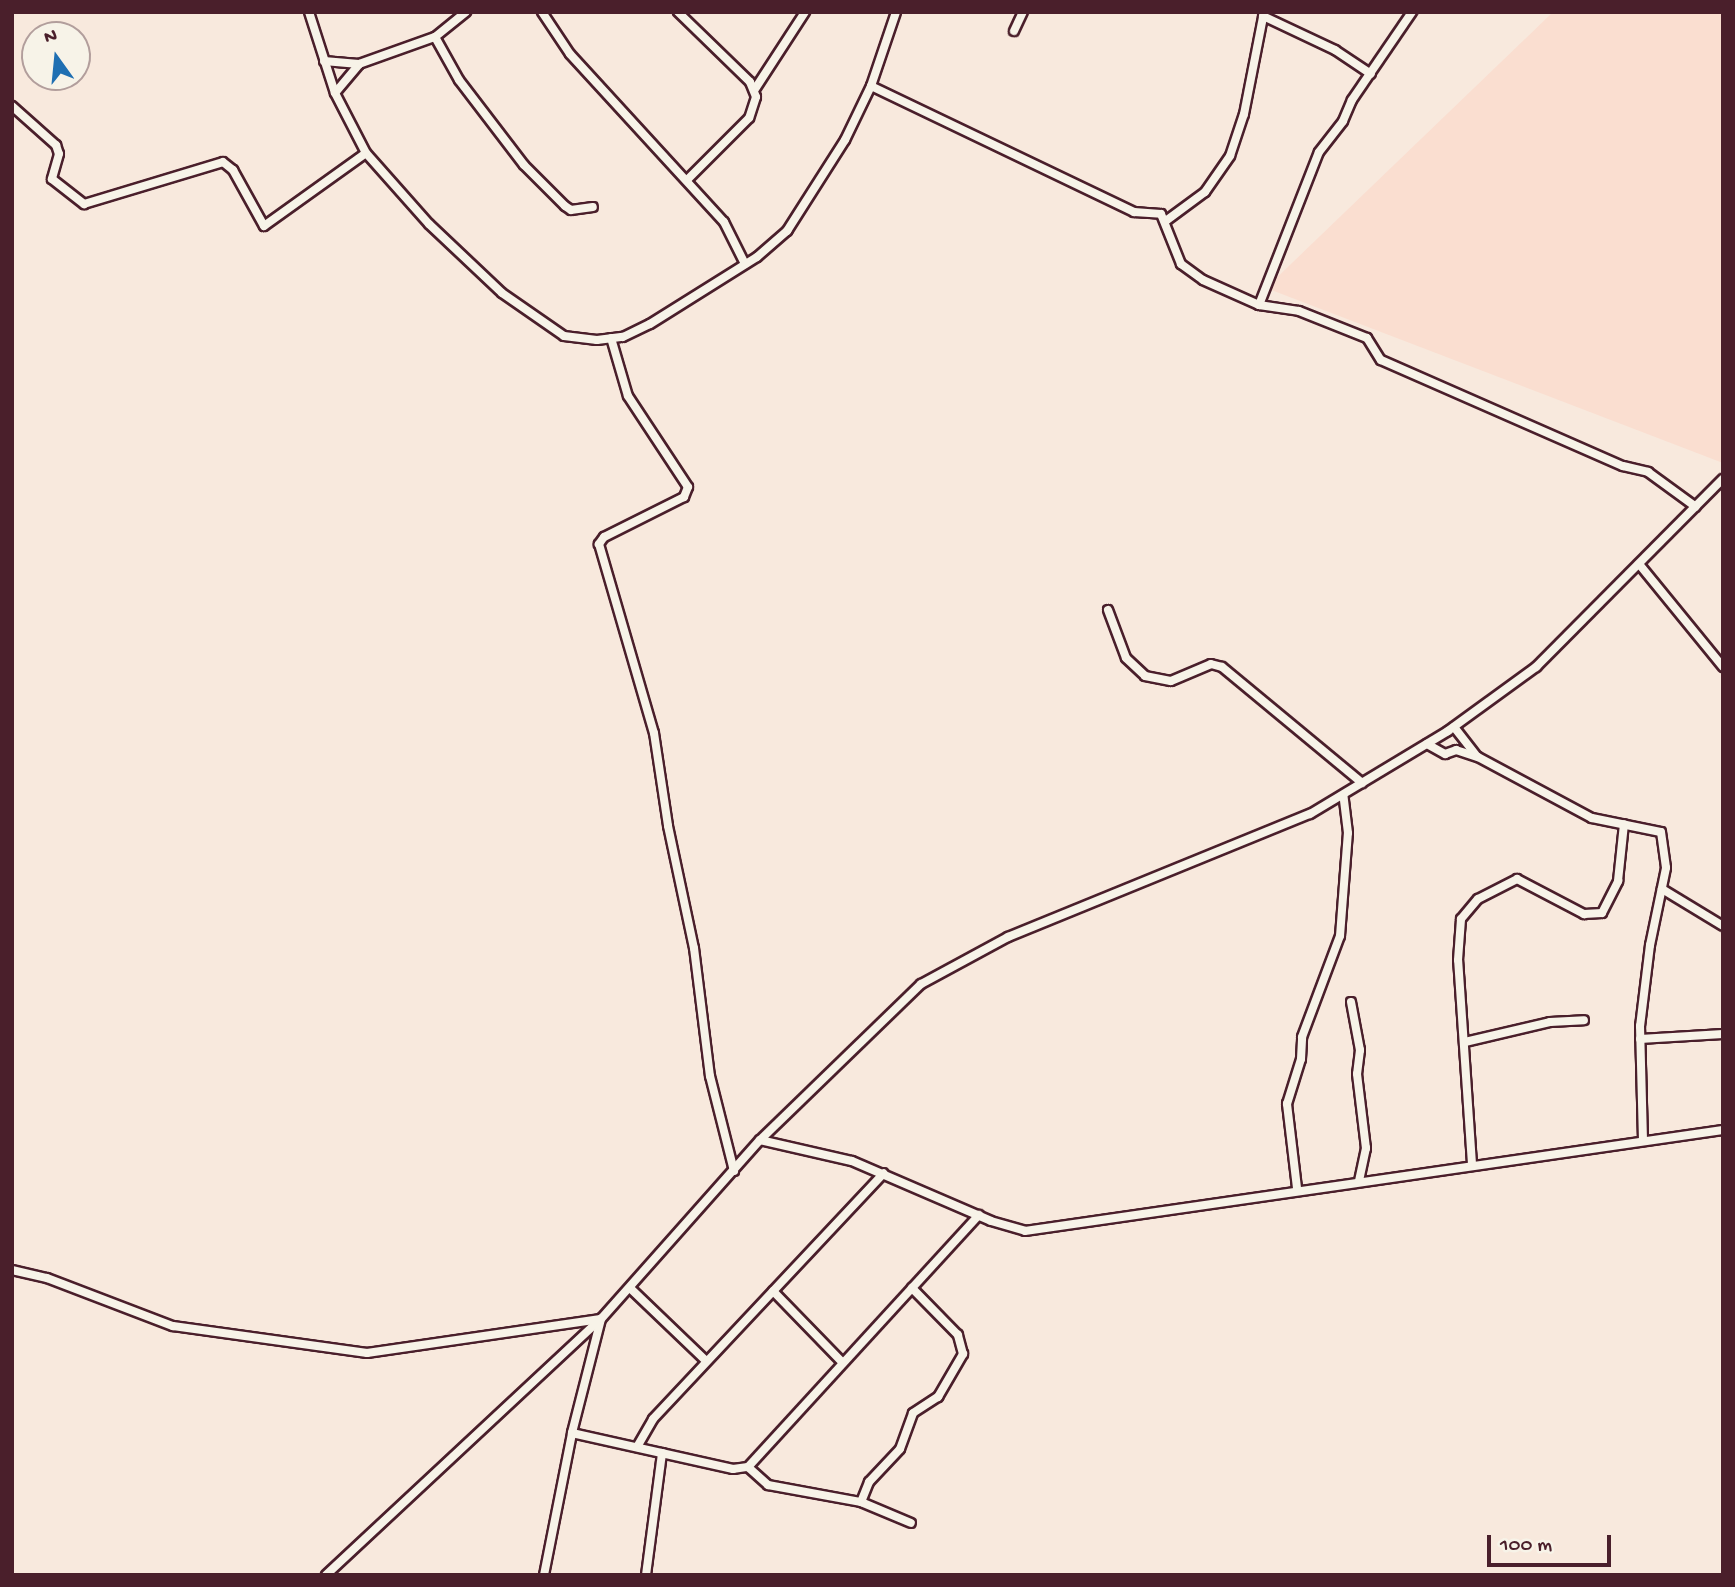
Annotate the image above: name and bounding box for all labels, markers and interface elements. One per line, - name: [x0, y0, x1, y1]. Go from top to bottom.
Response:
- north arrow: [21, 21, 91, 91]
- text: N: [42, 24, 60, 50]
- scale bar: [1490, 1520, 1614, 1564]
- text: 100 m: [1500, 1534, 1552, 1559]

